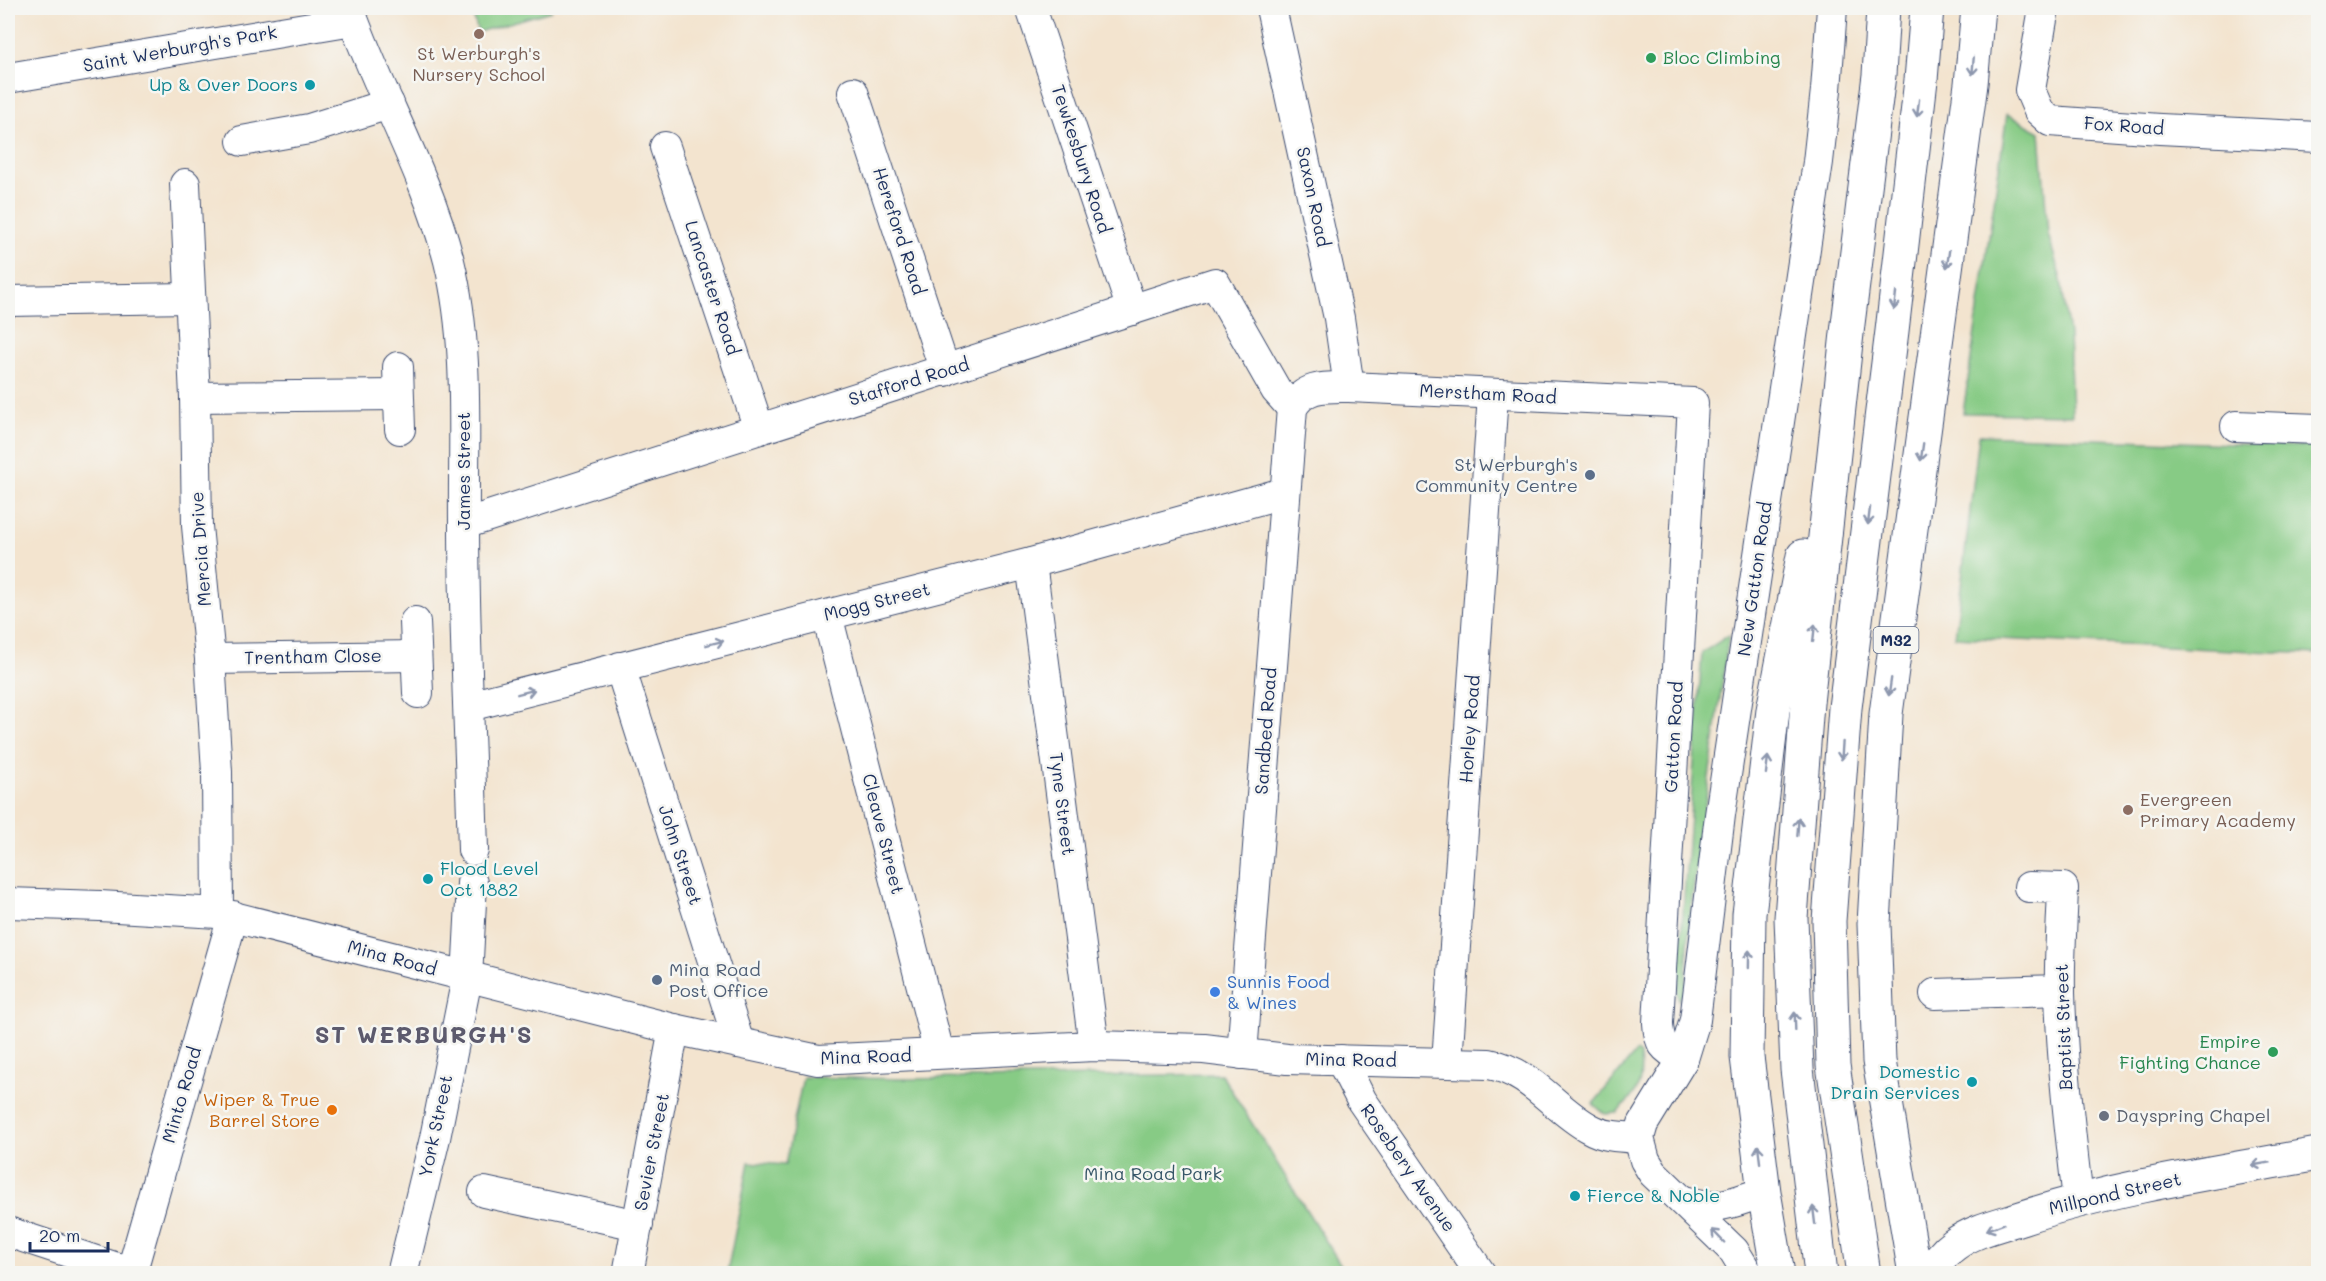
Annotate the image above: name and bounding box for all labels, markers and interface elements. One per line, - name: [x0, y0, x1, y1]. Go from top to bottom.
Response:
- street label: Saint Werburgh's Park: [81, 19, 279, 77]
- marker: St Werburgh's Nursery School: [472, 27, 486, 41]
- place label: St Werburgh's Nursery School: [413, 41, 545, 86]
- place label: Bloc Climbing: [1663, 45, 1780, 69]
- marker: Bloc Climbing: [1644, 51, 1658, 65]
- one-way arrow: [1967, 55, 1978, 75]
- place label: Up & Over Doors: [149, 72, 298, 96]
- marker: Up & Over Doors: [303, 78, 317, 92]
- street label: Tewkesbury Road: [1047, 81, 1117, 236]
- one-way arrow: [1912, 97, 1923, 117]
- street label: Fox Road: [2083, 110, 2165, 140]
- street label: Saxon Road: [1292, 145, 1336, 249]
- street label: Hereford Road: [868, 164, 932, 298]
- street label: Lancaster Road: [680, 217, 746, 358]
- one-way arrow: [1942, 249, 1953, 269]
- one-way arrow: [1890, 291, 1901, 311]
- street label: Stafford Road: [845, 351, 972, 411]
- street label: Merstham Road: [1419, 377, 1557, 409]
- street label: James Street: [451, 412, 475, 530]
- one-way arrow: [1916, 442, 1927, 462]
- place label: St Werburgh's Community Centre: [1415, 452, 1578, 497]
- marker: St Werburgh's Community Centre: [1583, 468, 1597, 482]
- street label: Mercia Drive: [184, 491, 216, 607]
- street label: New Gatton Road: [1731, 500, 1777, 658]
- one-way arrow: [1863, 505, 1874, 525]
- street label: Mogg Street: [821, 576, 933, 626]
- one-way arrow: [1809, 623, 1820, 643]
- road number: M32: [1874, 627, 1918, 653]
- one-way arrow: [705, 637, 724, 649]
- street label: Trentham Close: [244, 643, 382, 669]
- street label: Sandbed Road: [1249, 667, 1281, 795]
- street label: Horley Road: [1453, 674, 1485, 784]
- one-way arrow: [1884, 677, 1895, 697]
- street label: Gatton Road: [1658, 681, 1688, 793]
- one-way arrow: [516, 685, 535, 697]
- one-way arrow: [1836, 741, 1847, 760]
- street label: Tyne Street: [1045, 751, 1081, 857]
- one-way arrow: [1762, 756, 1773, 776]
- street label: Cleave Street: [857, 771, 911, 897]
- place label: Evergreen Primary Academy: [2140, 787, 2296, 832]
- street label: John Street: [654, 802, 708, 908]
- marker: Evergreen Primary Academy: [2121, 803, 2135, 817]
- one-way arrow: [1793, 817, 1804, 837]
- place label: Flood Level Oct 1882: [440, 856, 539, 901]
- marker: Flood Level Oct 1882: [421, 872, 435, 886]
- street label: Mina Road: [345, 934, 440, 980]
- one-way arrow: [1743, 950, 1754, 970]
- place label: Mina Road Post Office: [669, 957, 769, 1002]
- street label: Baptist Street: [2049, 963, 2077, 1091]
- place label: Sunnis Food & Wines: [1227, 969, 1330, 1014]
- marker: Mina Road Post Office: [650, 973, 664, 987]
- marker: Sunnis Food & Wines: [1208, 985, 1222, 999]
- one-way arrow: [1789, 1012, 1800, 1032]
- district label: ST WERBURGH'S: [315, 1018, 533, 1049]
- place label: Empire Fighting Chance: [2119, 1029, 2261, 1074]
- street label: Mina Road: [820, 1042, 912, 1070]
- street label: Minto Road: [156, 1044, 206, 1146]
- marker: Empire Fighting Chance: [2266, 1045, 2280, 1059]
- street label: Mina Road: [1305, 1046, 1397, 1072]
- place label: Domestic Drain Services: [1830, 1059, 1960, 1104]
- street label: York Street: [412, 1072, 458, 1179]
- marker: Domestic Drain Services: [1965, 1075, 1979, 1089]
- place label: Wiper & True Barrel Store: [203, 1087, 320, 1132]
- street label: Sevier Street: [628, 1091, 674, 1213]
- street label: Rosebery Avenue: [1356, 1099, 1462, 1236]
- marker: Wiper & True Barrel Store: [325, 1103, 339, 1117]
- place label: Dayspring Chapel: [2116, 1103, 2271, 1127]
- marker: Dayspring Chapel: [2097, 1109, 2111, 1123]
- one-way arrow: [1753, 1144, 1764, 1164]
- one-way arrow: [2252, 1159, 2271, 1170]
- park label: Mina Road Park: [1084, 1161, 1222, 1185]
- street label: Millpond Street: [2046, 1166, 2183, 1220]
- place label: Fierce & Noble: [1587, 1183, 1720, 1207]
- marker: Fierce & Noble: [1568, 1189, 1582, 1203]
- one-way arrow: [1808, 1206, 1819, 1226]
- scale bar: [30, 1215, 108, 1253]
- one-way arrow: [1986, 1222, 2004, 1233]
- text: 20 m: [39, 1223, 80, 1247]
- one-way arrow: [1711, 1228, 1725, 1243]

